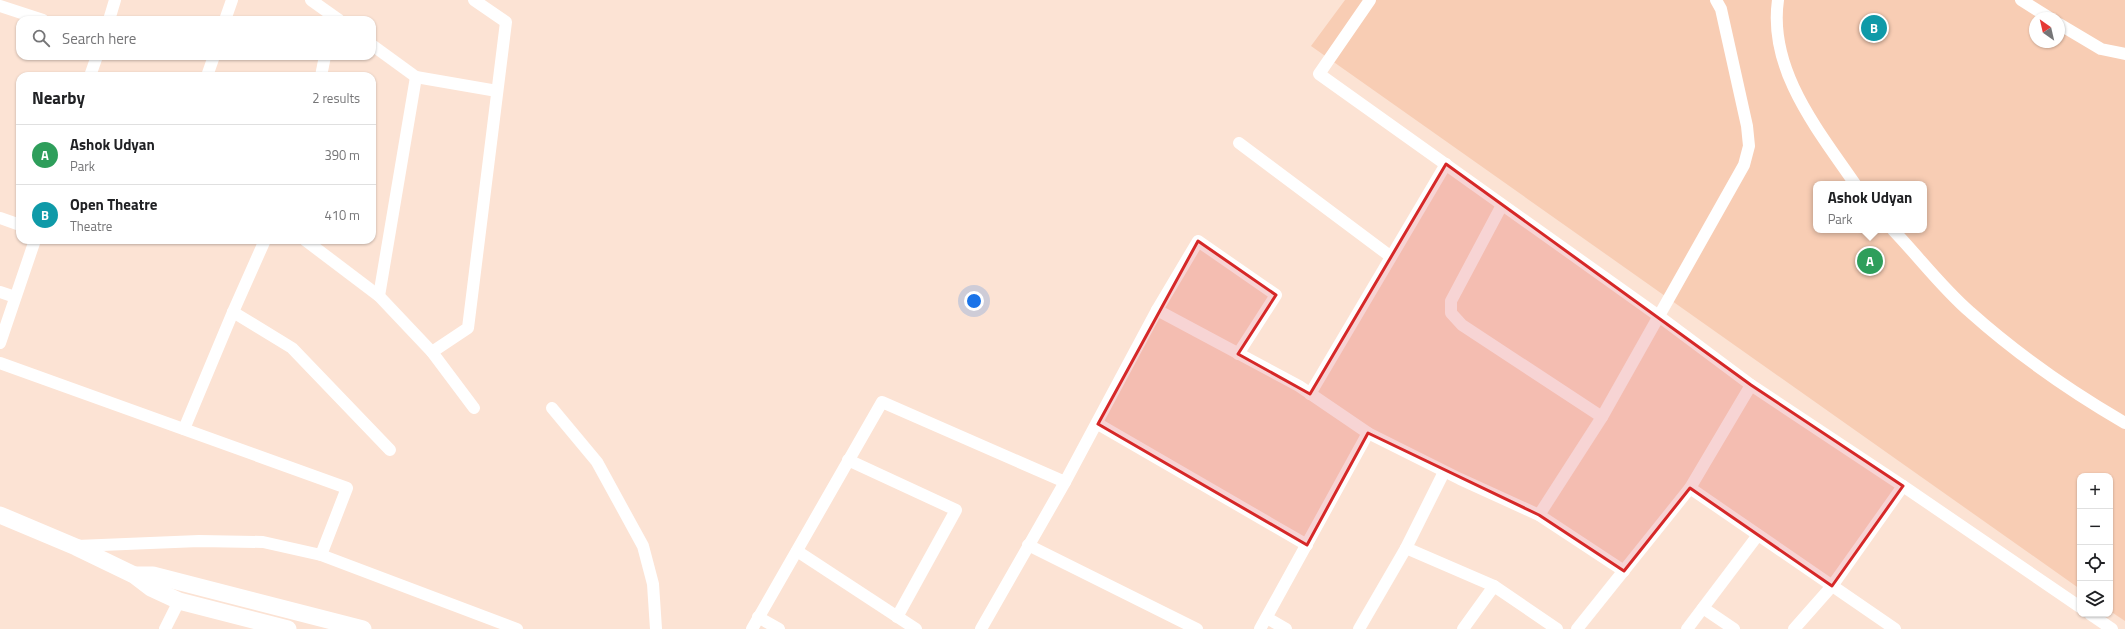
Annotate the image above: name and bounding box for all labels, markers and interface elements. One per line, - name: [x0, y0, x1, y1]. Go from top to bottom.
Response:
- north arrow: [2029, 12, 2065, 48]
- pin: B: [1861, 13, 1887, 43]
- search box: [16, 16, 376, 60]
- icon: search: [30, 27, 52, 49]
- text: Search here: [62, 27, 136, 50]
- text: Nearby: [32, 85, 85, 111]
- text: 2 results: [312, 88, 360, 108]
- text: Ashok Udyan: [70, 133, 155, 156]
- text: A: [41, 145, 49, 165]
- text: 390 m: [324, 145, 360, 165]
- text: Park: [70, 156, 95, 176]
- popup: [1813, 181, 1927, 233]
- text: Ashok Udyan: [1828, 186, 1912, 209]
- text: Open Theatre: [70, 193, 157, 216]
- text: B: [41, 205, 49, 225]
- text: 410 m: [324, 205, 360, 225]
- text: Park: [1828, 209, 1853, 229]
- text: Theatre: [70, 216, 112, 236]
- pin: A: [1857, 246, 1883, 276]
- your location: [964, 291, 984, 311]
- map controls: [2077, 473, 2113, 617]
- button: +: [2077, 473, 2113, 509]
- button: −: [2077, 509, 2113, 545]
- button: locate: [2077, 545, 2113, 581]
- button: layers: [2077, 581, 2113, 617]

